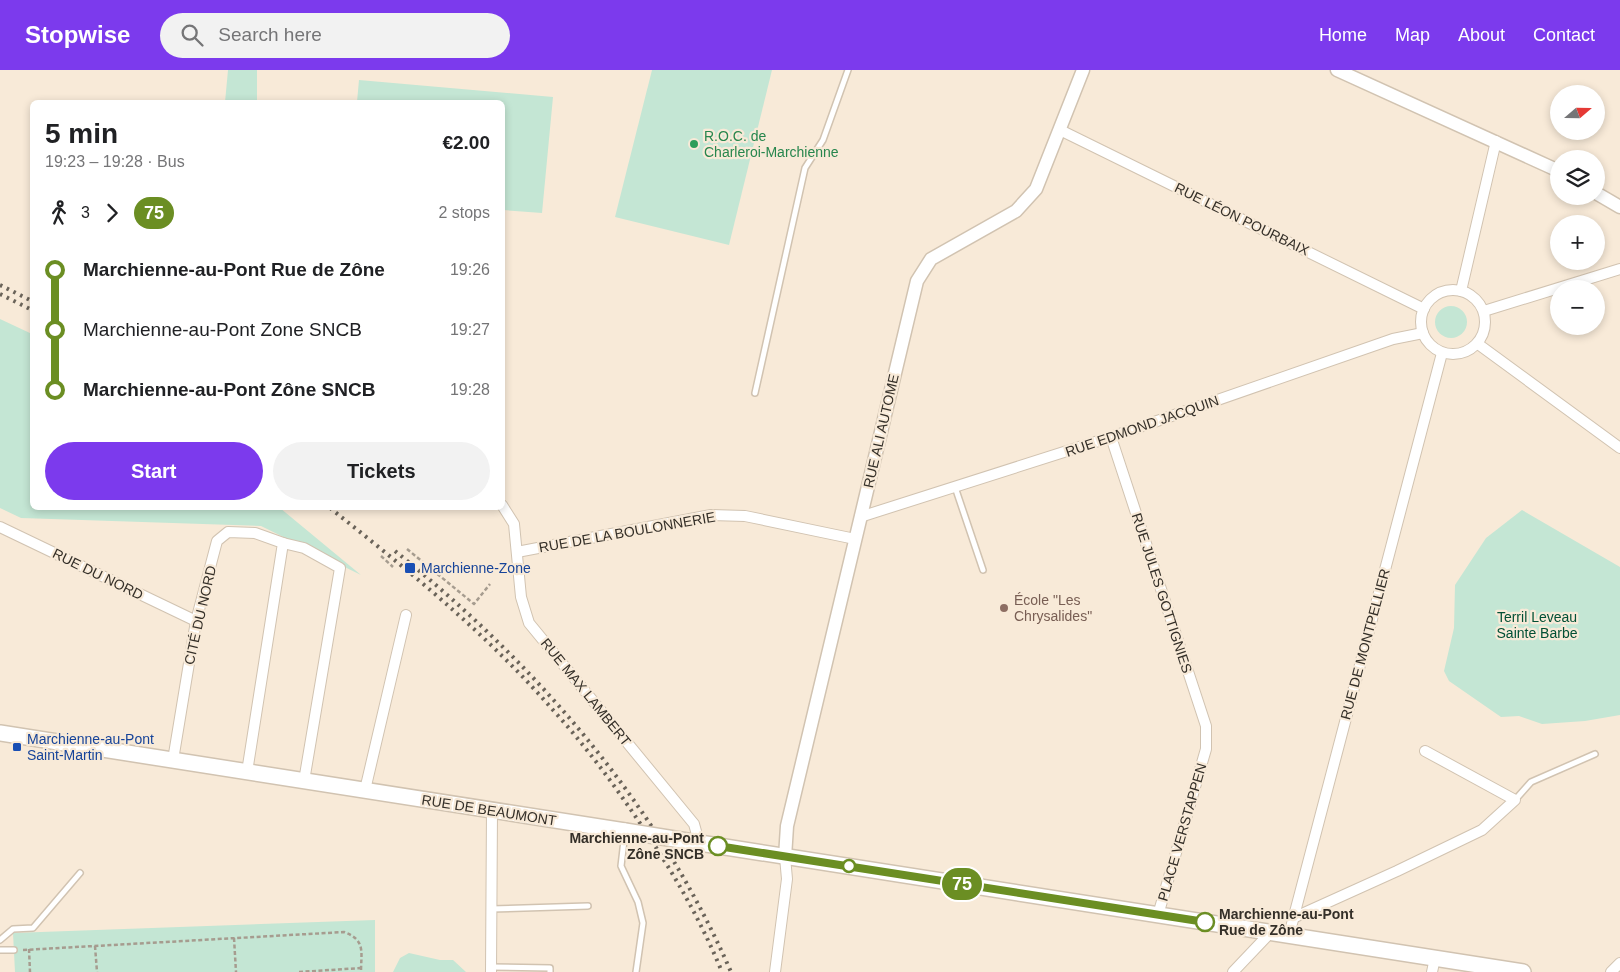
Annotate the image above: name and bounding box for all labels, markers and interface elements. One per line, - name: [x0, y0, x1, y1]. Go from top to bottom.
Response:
- search box: [160, 13, 510, 58]
- text: Stopwise: [25, 21, 130, 48]
- icon: search: [178, 21, 206, 49]
- text: Search here: [218, 24, 322, 45]
- text: Home: [1319, 25, 1367, 45]
- text: Map: [1395, 25, 1430, 45]
- text: About: [1458, 25, 1505, 45]
- text: Contact: [1533, 25, 1595, 45]
- north arrow: [1550, 85, 1605, 140]
- map controls: [1550, 85, 1605, 335]
- text: 5 min: [45, 118, 118, 149]
- place label: R.O.C. de Charleroi-Marchienne: [704, 128, 839, 160]
- text: €2.00: [442, 132, 490, 153]
- marker: R.O.C. de Charleroi-Marchienne: [688, 138, 700, 150]
- button: layers: [1550, 150, 1605, 205]
- text: 19:23 – 19:28 · Bus: [45, 153, 185, 170]
- street label: RUE LÉON POURBAIX: [1172, 179, 1313, 259]
- icon: walk: [45, 199, 73, 227]
- icon: forward: [98, 199, 126, 227]
- text: 75: [144, 203, 164, 223]
- text: 3: [81, 204, 90, 221]
- text: 2 stops: [438, 204, 490, 221]
- button: +: [1550, 215, 1605, 270]
- text: Marchienne-au-Pont Rue de Zône: [83, 259, 385, 280]
- text: 19:26: [450, 261, 490, 278]
- button: −: [1550, 280, 1605, 335]
- text: Marchienne-au-Pont Zone SNCB: [83, 319, 362, 340]
- text: 19:27: [450, 321, 490, 338]
- street label: RUE ALI AUTOME: [860, 372, 902, 490]
- text: Marchienne-au-Pont Zône SNCB: [83, 379, 375, 400]
- text: 19:28: [450, 381, 490, 398]
- street label: RUE EDMOND JACQUIN: [1063, 392, 1221, 460]
- button: Start: [45, 442, 263, 500]
- button: Tickets: [273, 442, 490, 500]
- street label: RUE DE LA BOULONNERIE: [538, 509, 716, 555]
- street label: RUE JULES GOTTIGNIES: [1129, 511, 1195, 675]
- street label: RUE DU NORD: [50, 545, 146, 603]
- place label: Marchienne-Zone: [421, 560, 531, 576]
- marker: Marchienne-Zone: [403, 561, 417, 575]
- street label: CITÉ DU NORD: [181, 564, 219, 666]
- street label: RUE DE MONTPELLIER: [1337, 567, 1393, 721]
- place label: École "Les Chrysalides": [1014, 592, 1092, 624]
- marker: École "Les Chrysalides": [998, 602, 1010, 614]
- park label: Terril Leveau Sainte Barbe: [1497, 609, 1578, 641]
- street label: RUE MAX LAMBERT: [538, 635, 635, 749]
- place label: Marchienne-au-Pont Saint-Martin: [27, 731, 154, 763]
- marker: Marchienne-au-Pont Saint-Martin: [11, 741, 23, 753]
- street label: PLACE VERSTAPPEN: [1155, 761, 1209, 903]
- street label: RUE DE BEAUMONT: [421, 791, 558, 829]
- place label: Marchienne-au-Pont Zône SNCB: [569, 830, 704, 862]
- marker: Marchienne-au-Pont Zône SNCB: [708, 836, 728, 856]
- unlabelled marker: [842, 859, 856, 873]
- line badge: 75: [940, 868, 984, 900]
- text: 75: [952, 874, 972, 894]
- place label: Marchienne-au-Pont Rue de Zône: [1219, 906, 1354, 938]
- marker: Marchienne-au-Pont Rue de Zône: [1195, 912, 1215, 932]

